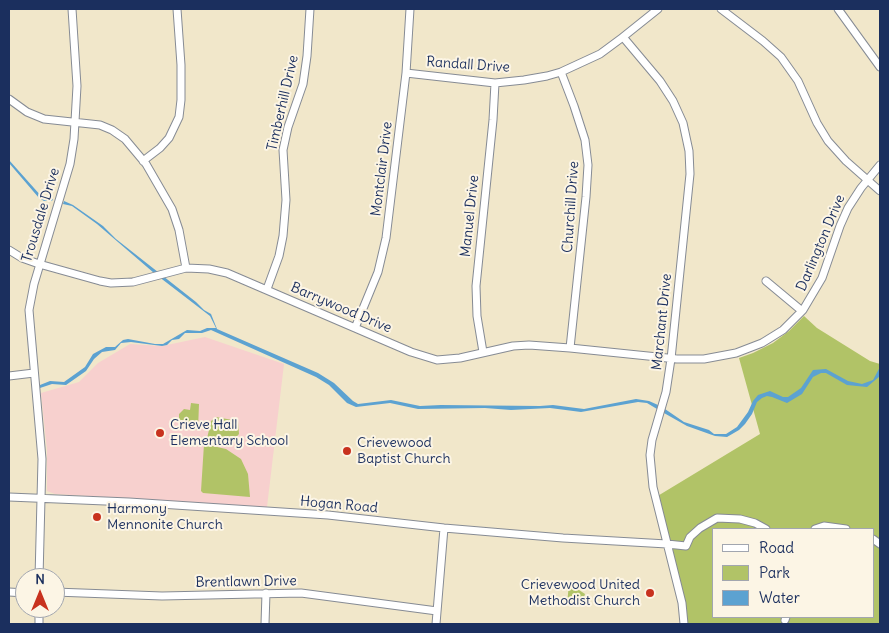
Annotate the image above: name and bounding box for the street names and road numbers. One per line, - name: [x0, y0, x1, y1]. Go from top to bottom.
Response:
- street label: Timberhill Drive: [264, 54, 302, 152]
- street label: Randall Drive: [426, 54, 510, 76]
- street label: Montclair Drive: [368, 121, 396, 217]
- street label: Churchill Drive: [559, 161, 583, 253]
- street label: Trousdale Drive: [19, 166, 63, 264]
- street label: Manuel Drive: [457, 174, 483, 258]
- street label: Darlington Drive: [793, 192, 849, 294]
- street label: Marchant Drive: [649, 273, 675, 371]
- street label: Barrywood Drive: [288, 279, 394, 337]
- street label: Hogan Road: [299, 493, 379, 517]
- street label: Brentlawn Drive: [195, 573, 297, 591]

